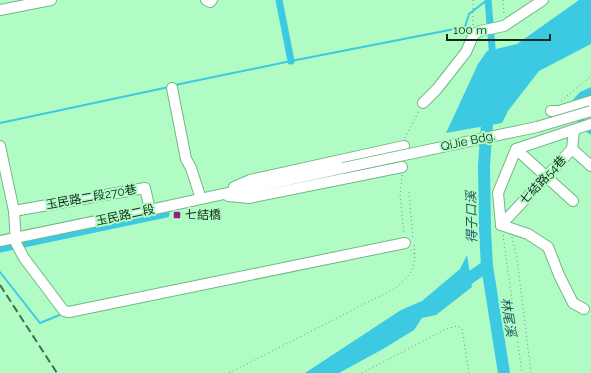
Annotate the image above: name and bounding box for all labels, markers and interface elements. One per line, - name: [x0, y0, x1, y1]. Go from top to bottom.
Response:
- scale bar: [447, 16, 550, 42]
- text: 100 m: [453, 23, 487, 37]
- street label: QiJie Bdg.: [440, 128, 496, 154]
- street label: 七結路54巷: [517, 153, 569, 207]
- street label: 玉民路二段270巷: [44, 182, 138, 212]
- water label: 得子口溪: [464, 189, 479, 243]
- street label: 玉民路二段: [94, 202, 156, 228]
- place label: 七結橋: [185, 208, 221, 222]
- marker: 七結橋: [172, 210, 182, 220]
- water label: 林尾溪: [498, 297, 519, 339]

